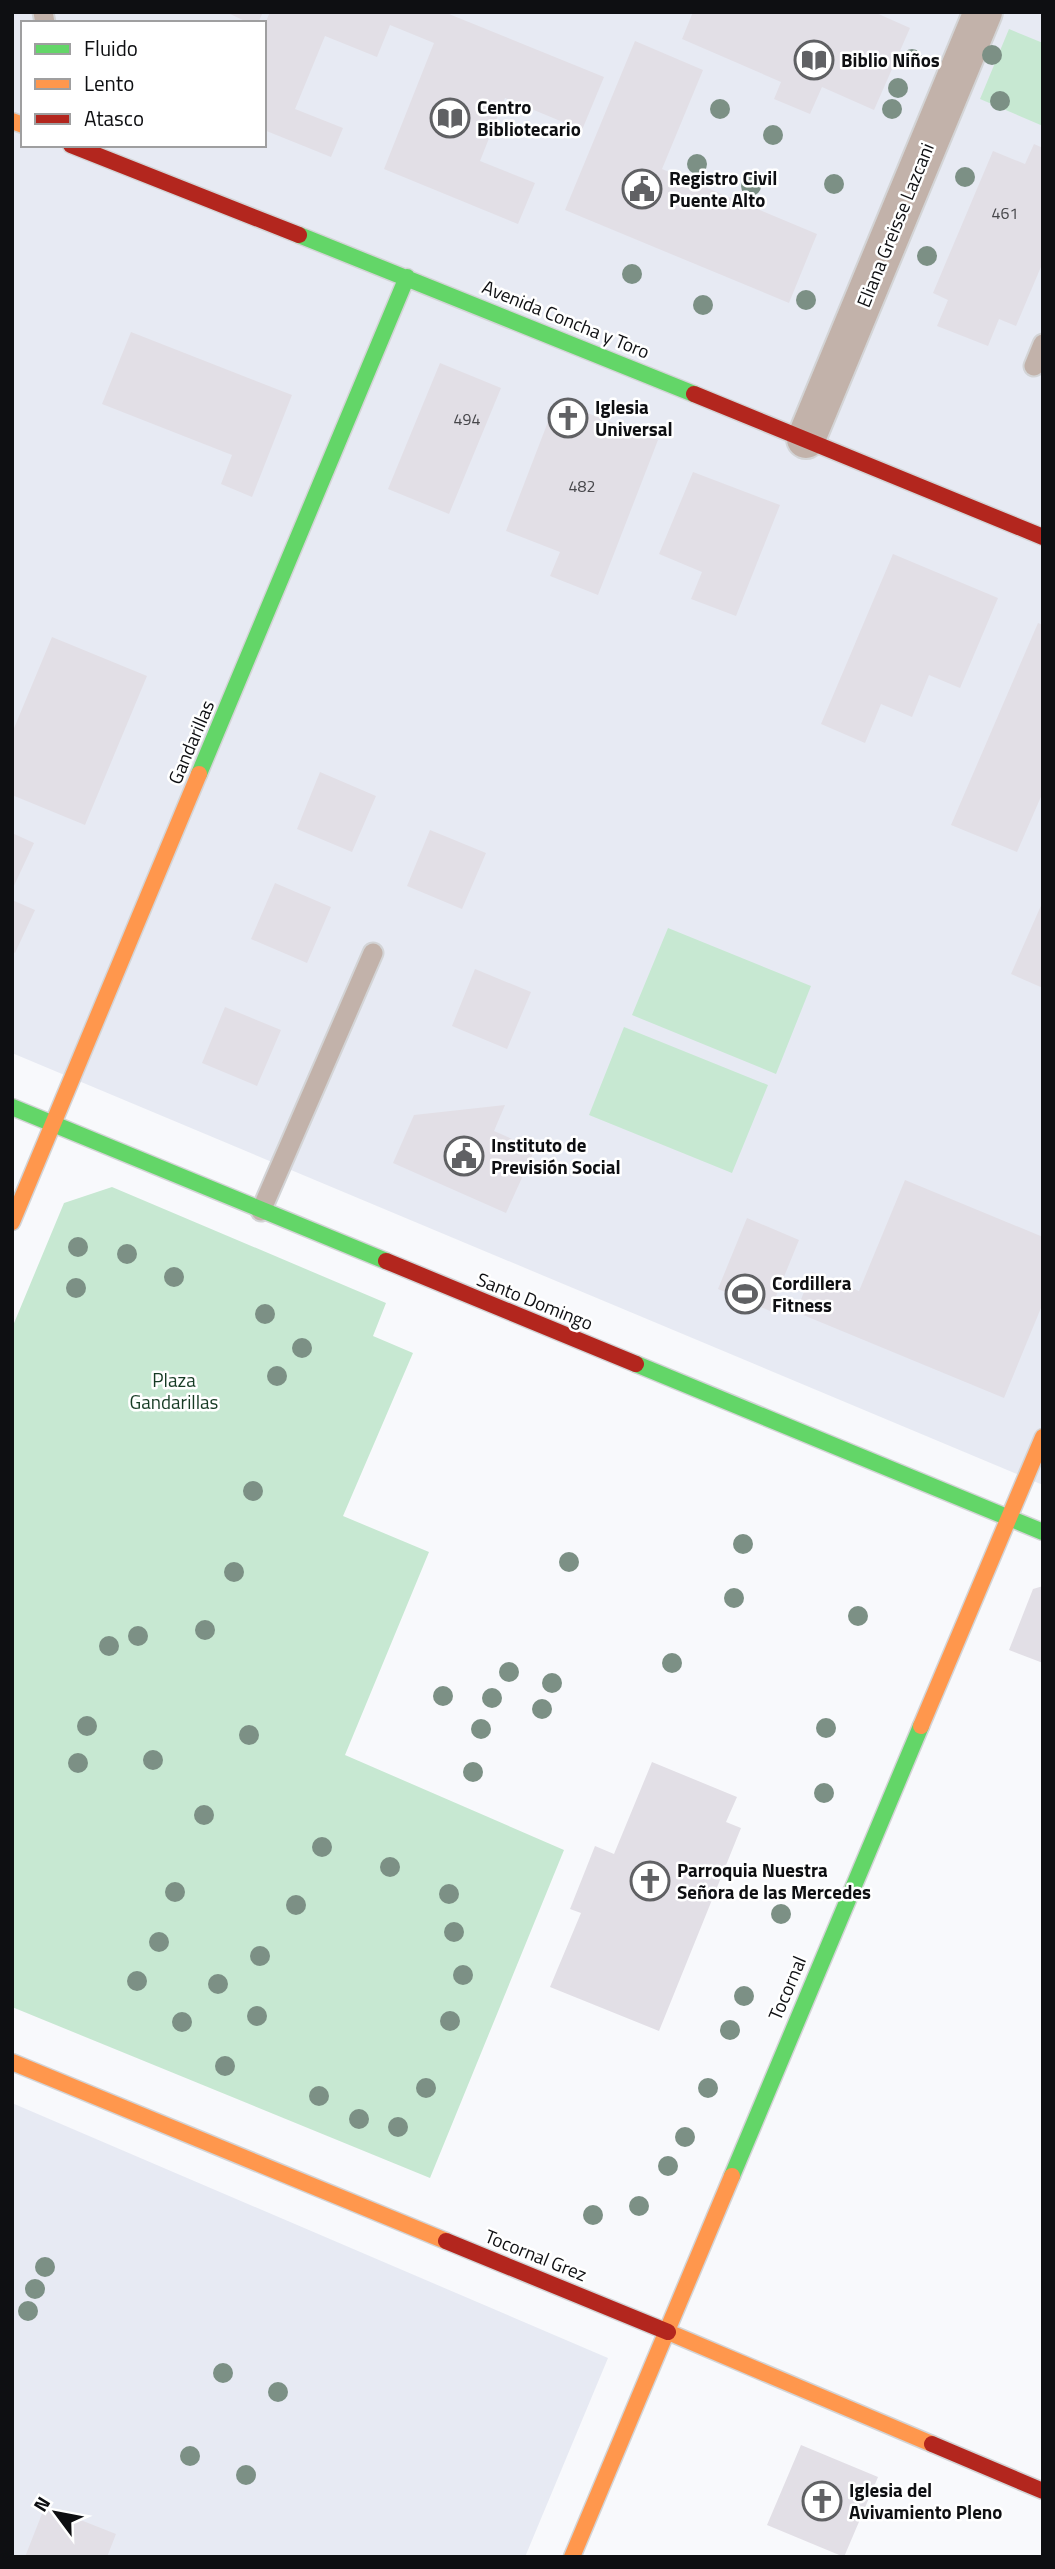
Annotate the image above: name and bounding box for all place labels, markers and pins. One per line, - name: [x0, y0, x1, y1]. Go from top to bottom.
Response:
- library icon: Biblio Niños: [793, 39, 835, 81]
- place label: Biblio Niños: [841, 45, 940, 74]
- place label: Centro Bibliotecario: [477, 92, 581, 143]
- library icon: Centro Bibliotecario: [429, 97, 471, 139]
- place label: Registro Civil Puente Alto: [669, 163, 777, 214]
- public building icon: Registro Civil Puente Alto: [621, 168, 663, 210]
- place label: Iglesia Universal: [595, 392, 673, 443]
- church icon: Iglesia Universal: [547, 397, 589, 439]
- place label: Instituto de Previsión Social: [491, 1130, 621, 1181]
- public building icon: Instituto de Previsión Social: [443, 1135, 485, 1177]
- place label: Cordillera Fitness: [772, 1268, 852, 1319]
- sports icon: Cordillera Fitness: [724, 1273, 766, 1315]
- place label: Parroquia Nuestra Señora de las Mercedes: [677, 1855, 871, 1906]
- church icon: Parroquia Nuestra Señora de las Mercedes: [629, 1860, 671, 1902]
- place label: Iglesia del Avivamiento Pleno: [849, 2475, 1002, 2526]
- church icon: Iglesia del Avivamiento Pleno: [801, 2480, 843, 2522]

